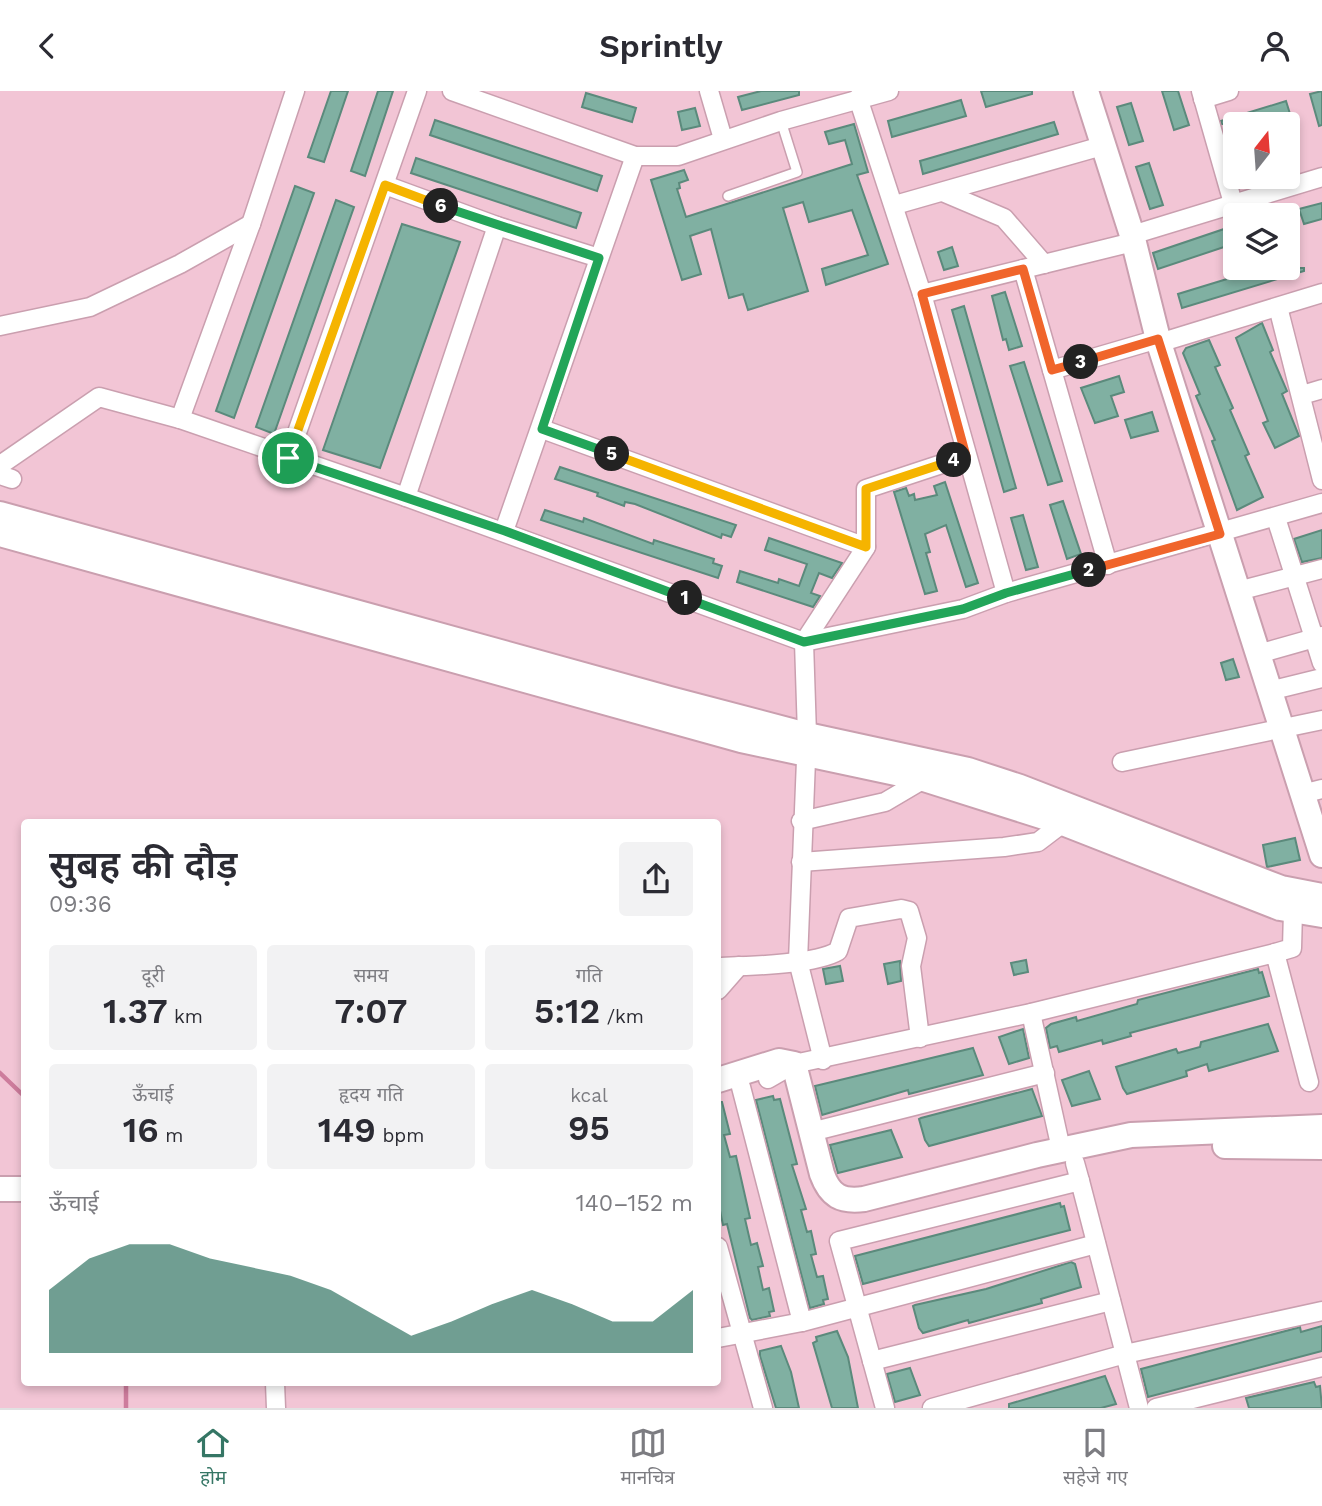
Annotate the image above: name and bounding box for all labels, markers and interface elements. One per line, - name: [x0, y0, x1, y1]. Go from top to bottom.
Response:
- icon: back: [28, 27, 66, 65]
- text: Sprintly: [599, 27, 723, 65]
- icon: person: [1256, 27, 1294, 65]
- north arrow: [1223, 112, 1300, 189]
- map controls: [1223, 112, 1300, 280]
- pin: 6: [424, 188, 458, 223]
- text: 6: [435, 194, 446, 217]
- button: layers: [1223, 203, 1300, 280]
- pin: 3: [1064, 345, 1098, 379]
- text: 3: [1075, 350, 1086, 373]
- pin: [258, 428, 318, 488]
- pin: 5: [594, 437, 630, 471]
- icon: arrive: [269, 439, 307, 477]
- text: 5: [606, 442, 617, 465]
- pin: 4: [936, 443, 972, 477]
- text: 4: [947, 448, 960, 471]
- pin: 2: [1072, 553, 1106, 587]
- text: 2: [1083, 558, 1094, 581]
- pin: 1: [668, 581, 702, 615]
- text: 1: [680, 586, 689, 609]
- button: share: [619, 842, 693, 916]
- text: सुबह की दौड़: [49, 843, 237, 887]
- text: 09:36: [49, 891, 112, 918]
- text: दूरी: [142, 964, 164, 987]
- text: समय: [353, 964, 389, 987]
- text: गति: [576, 964, 602, 987]
- text: 1.37: [103, 990, 168, 1032]
- text: 7:07: [335, 990, 407, 1032]
- text: 5:12: [534, 990, 600, 1032]
- text: km: [168, 1005, 203, 1028]
- text: /km: [600, 1005, 644, 1028]
- text: ऊँचाई: [132, 1083, 174, 1106]
- text: हृदय गति: [339, 1083, 403, 1106]
- text: kcal: [570, 1084, 608, 1107]
- text: 95: [568, 1107, 610, 1149]
- text: 16: [123, 1109, 159, 1151]
- text: 149: [318, 1109, 376, 1151]
- text: m: [159, 1124, 183, 1147]
- text: bpm: [376, 1124, 424, 1147]
- text: ऊँचाई: [49, 1190, 99, 1217]
- text: 140–152 m: [576, 1190, 693, 1217]
- tab: होम: [194, 1424, 232, 1492]
- tab: मानचित्र: [620, 1424, 675, 1492]
- tab: सहेजे गए: [1063, 1424, 1128, 1492]

